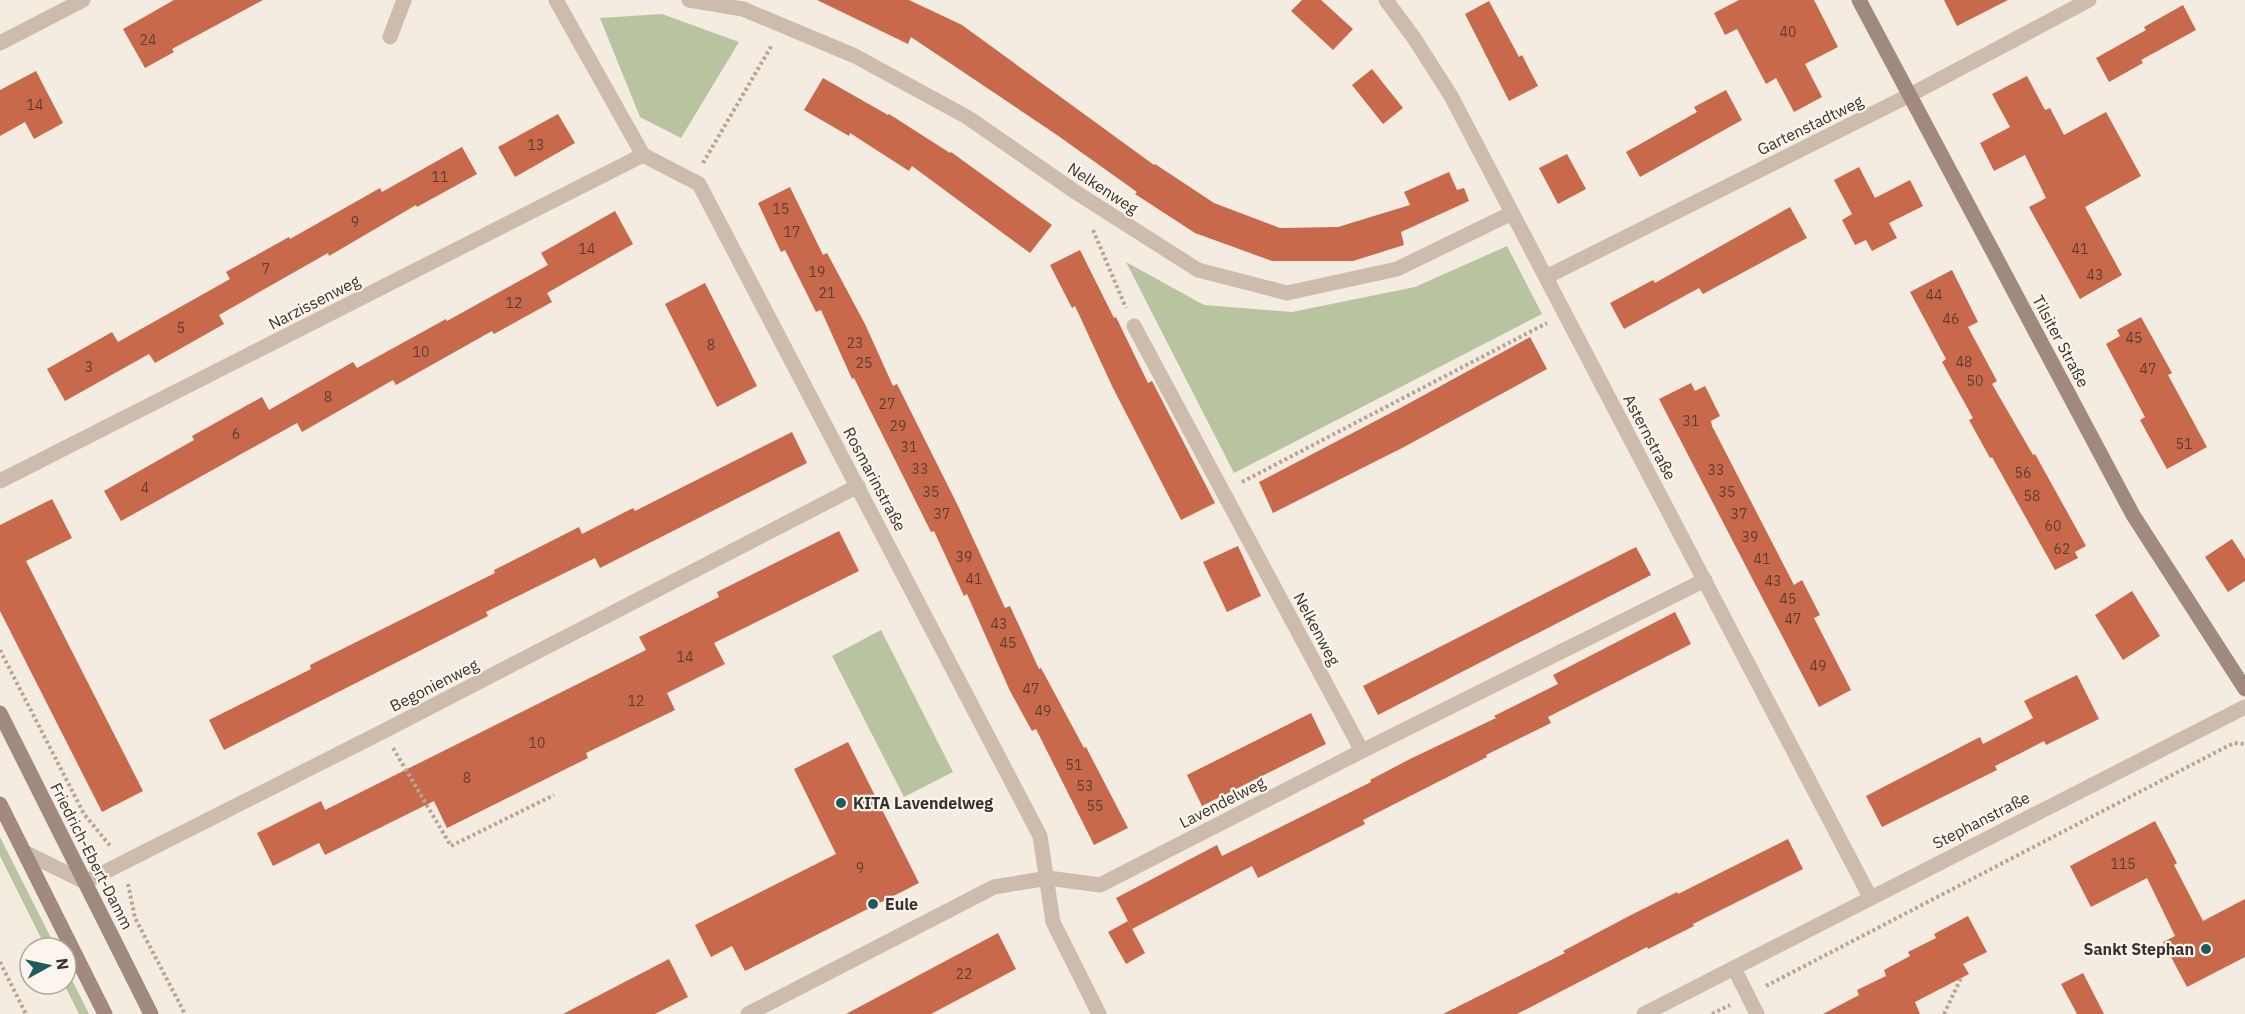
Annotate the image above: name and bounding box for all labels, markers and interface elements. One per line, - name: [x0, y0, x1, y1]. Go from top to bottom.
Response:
- house number: 40: [1780, 23, 1796, 41]
- house number: 24: [140, 31, 156, 49]
- street label: Gartenstadtweg: [1754, 91, 1867, 159]
- house number: 14: [27, 96, 43, 114]
- house number: 13: [528, 136, 544, 154]
- street label: Nelkenweg: [1064, 158, 1142, 218]
- house number: 11: [432, 168, 448, 186]
- house number: 15: [773, 200, 789, 218]
- house number: 9: [351, 213, 359, 231]
- house number: 17: [784, 223, 800, 241]
- house number: 14: [579, 240, 595, 258]
- house number: 41: [2072, 240, 2088, 258]
- house number: 7: [262, 260, 270, 278]
- house number: 19: [809, 263, 825, 281]
- house number: 43: [2087, 266, 2103, 284]
- street label: Narzissenweg: [265, 270, 364, 334]
- house number: 21: [819, 284, 835, 302]
- house number: 44: [1926, 286, 1942, 304]
- street label: Tilsiter Straße: [2028, 291, 2094, 391]
- house number: 12: [506, 294, 522, 312]
- house number: 46: [1943, 310, 1959, 328]
- house number: 5: [177, 319, 185, 337]
- house number: 45: [2126, 329, 2142, 347]
- house number: 23: [847, 334, 863, 352]
- house number: 8: [707, 336, 715, 354]
- house number: 10: [413, 343, 429, 361]
- house number: 48: [1956, 353, 1972, 371]
- house number: 25: [856, 354, 872, 372]
- house number: 3: [85, 358, 93, 376]
- house number: 47: [2140, 360, 2156, 378]
- house number: 50: [1967, 372, 1983, 390]
- house number: 8: [324, 388, 332, 406]
- street label: Asternstraße: [1619, 391, 1681, 483]
- house number: 27: [879, 395, 895, 413]
- house number: 31: [1683, 412, 1699, 430]
- house number: 29: [890, 417, 906, 435]
- street label: Rosmarinstraße: [839, 424, 911, 535]
- house number: 6: [232, 425, 240, 443]
- house number: 51: [2176, 435, 2192, 453]
- house number: 31: [901, 438, 917, 456]
- house number: 33: [912, 460, 928, 478]
- house number: 33: [1708, 461, 1724, 479]
- house number: 56: [2015, 464, 2031, 482]
- house number: 4: [141, 479, 149, 497]
- house number: 35: [923, 483, 939, 501]
- house number: 35: [1719, 483, 1735, 501]
- house number: 58: [2024, 487, 2040, 505]
- house number: 37: [934, 505, 950, 523]
- house number: 37: [1731, 505, 1747, 523]
- house number: 60: [2045, 517, 2061, 535]
- house number: 39: [1742, 528, 1758, 546]
- house number: 62: [2054, 540, 2070, 558]
- house number: 39: [956, 548, 972, 566]
- house number: 41: [1754, 550, 1770, 568]
- house number: 41: [966, 570, 982, 588]
- house number: 43: [1765, 572, 1781, 590]
- street label: Nelkenweg: [1289, 589, 1345, 669]
- house number: 45: [1780, 590, 1796, 608]
- house number: 47: [1785, 610, 1801, 628]
- house number: 43: [991, 615, 1007, 633]
- house number: 45: [1000, 634, 1016, 652]
- house number: 14: [677, 648, 693, 666]
- street label: Begonienweg: [386, 654, 482, 716]
- house number: 49: [1810, 657, 1826, 675]
- house number: 47: [1023, 680, 1039, 698]
- house number: 12: [628, 692, 644, 710]
- house number: 49: [1035, 702, 1051, 720]
- house number: 10: [529, 734, 545, 752]
- house number: 51: [1066, 756, 1082, 774]
- house number: 8: [463, 769, 471, 787]
- street label: Lavendelweg: [1176, 772, 1269, 832]
- house number: 53: [1077, 777, 1093, 795]
- street label: Friedrich-Ebert-Damm: [46, 779, 138, 933]
- street label: Stephanstraße: [1929, 787, 2033, 853]
- place label: KITA Lavendelweg: [853, 793, 993, 813]
- marker: KITA Lavendelweg: [834, 796, 848, 810]
- house number: 55: [1087, 797, 1103, 815]
- house number: 115: [2110, 855, 2136, 873]
- house number: 9: [856, 859, 864, 877]
- place label: Eule: [885, 894, 918, 914]
- marker: Eule: [866, 897, 880, 911]
- north arrow: [18, 936, 78, 996]
- place label: Sankt Stephan: [2084, 939, 2194, 959]
- marker: Sankt Stephan: [2199, 942, 2213, 956]
- text: N: [52, 957, 74, 971]
- house number: 22: [956, 965, 972, 983]

